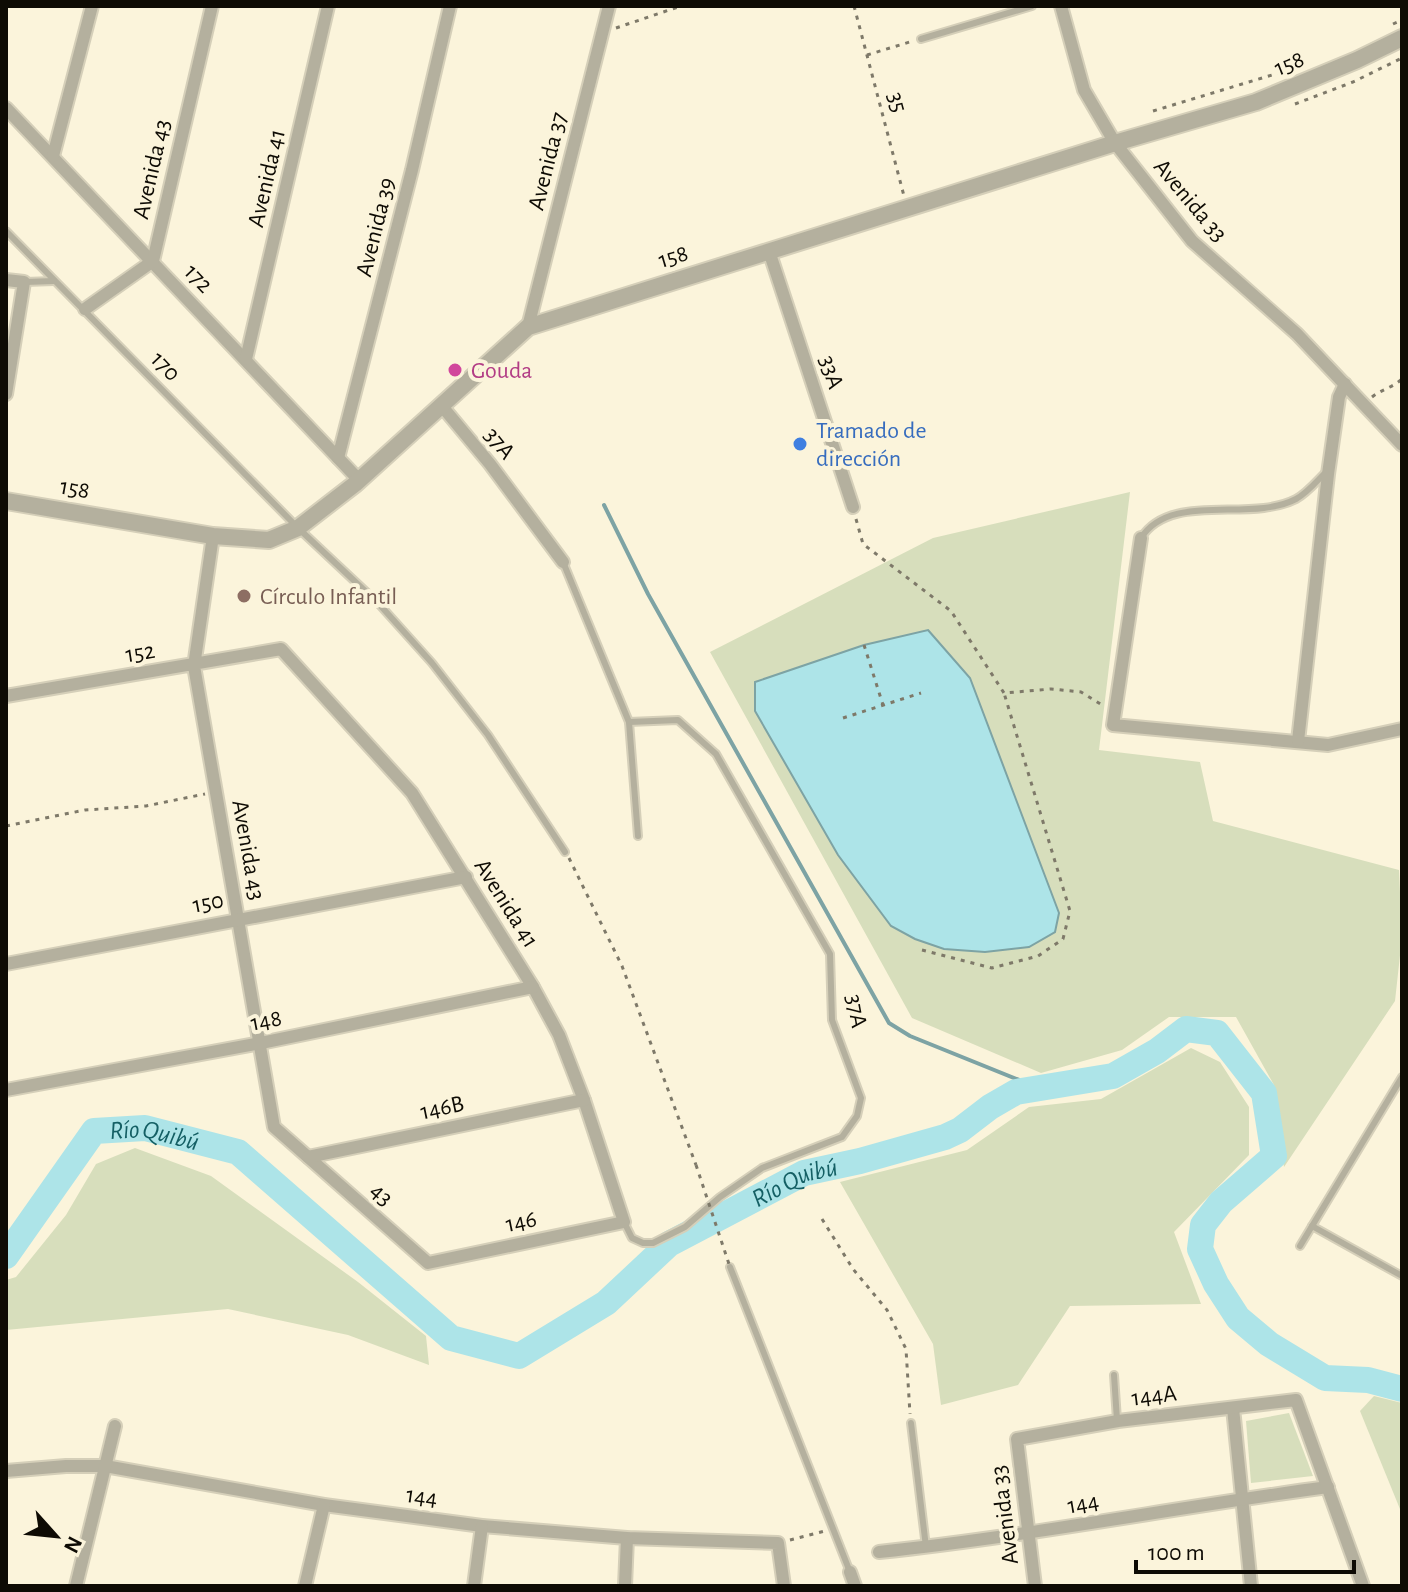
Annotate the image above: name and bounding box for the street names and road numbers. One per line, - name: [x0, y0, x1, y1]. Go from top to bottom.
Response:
- street label: 158: [1271, 47, 1308, 81]
- street label: 35: [883, 90, 911, 115]
- street label: Avenida 37: [524, 110, 572, 213]
- street label: Avenida 43: [129, 117, 175, 221]
- street label: Avenida 41: [244, 127, 290, 230]
- street label: Avenida 33: [1149, 155, 1231, 247]
- street label: Avenida 39: [352, 175, 400, 279]
- street label: 158: [656, 241, 691, 273]
- street label: 172: [180, 260, 217, 298]
- street label: 170: [146, 347, 185, 386]
- street label: 33A: [814, 353, 848, 392]
- street label: 37A: [479, 423, 519, 464]
- street label: 158: [58, 475, 92, 503]
- street label: 152: [124, 639, 157, 667]
- street label: Avenida 43: [227, 798, 269, 902]
- street label: Avenida 41: [470, 855, 543, 952]
- street label: 150: [191, 888, 226, 918]
- street label: 37A: [841, 992, 871, 1030]
- street label: 148: [249, 1006, 284, 1036]
- street label: 146B: [418, 1092, 466, 1124]
- street label: 43: [365, 1179, 397, 1211]
- street label: 146: [504, 1207, 539, 1237]
- street label: 144A: [1130, 1381, 1178, 1411]
- street label: Avenida 33: [987, 1464, 1023, 1566]
- street label: 144: [405, 1483, 439, 1511]
- street label: 144: [1066, 1489, 1101, 1519]

